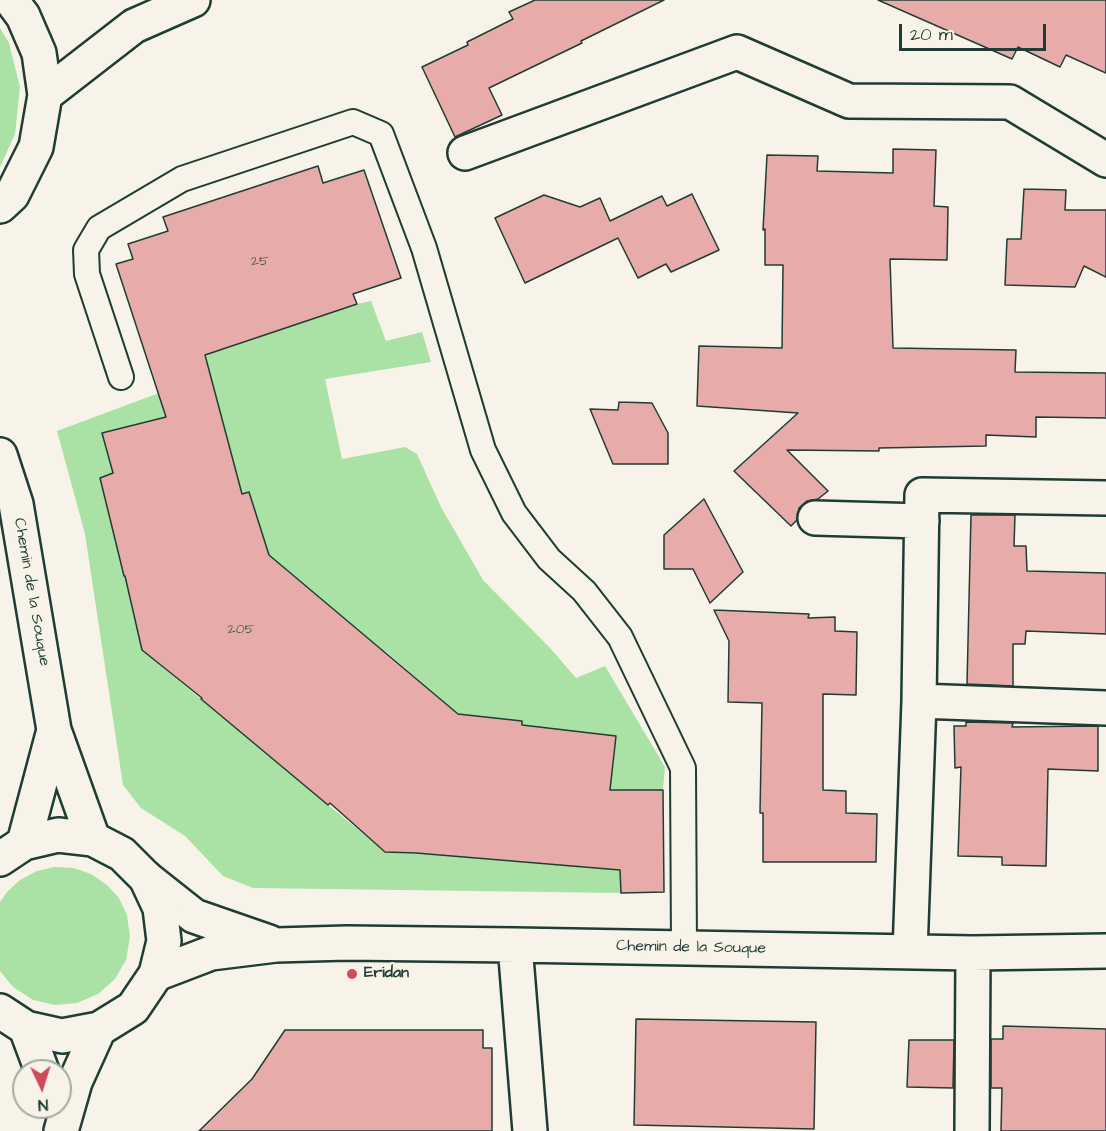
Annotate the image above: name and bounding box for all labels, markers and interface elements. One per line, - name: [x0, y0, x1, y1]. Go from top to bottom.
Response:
- scale bar: [902, 12, 1049, 50]
- text: 20 m: [910, 22, 953, 47]
- house number: 25: [251, 254, 269, 270]
- street label: Chemin de la Souque: [9, 517, 53, 667]
- house number: 205: [228, 622, 254, 638]
- street label: Chemin de la Souque: [616, 937, 766, 959]
- place label: Eridan: [364, 964, 409, 984]
- marker: Eridan: [345, 967, 359, 981]
- north arrow: [12, 1059, 72, 1119]
- text: N: [37, 1094, 49, 1116]

